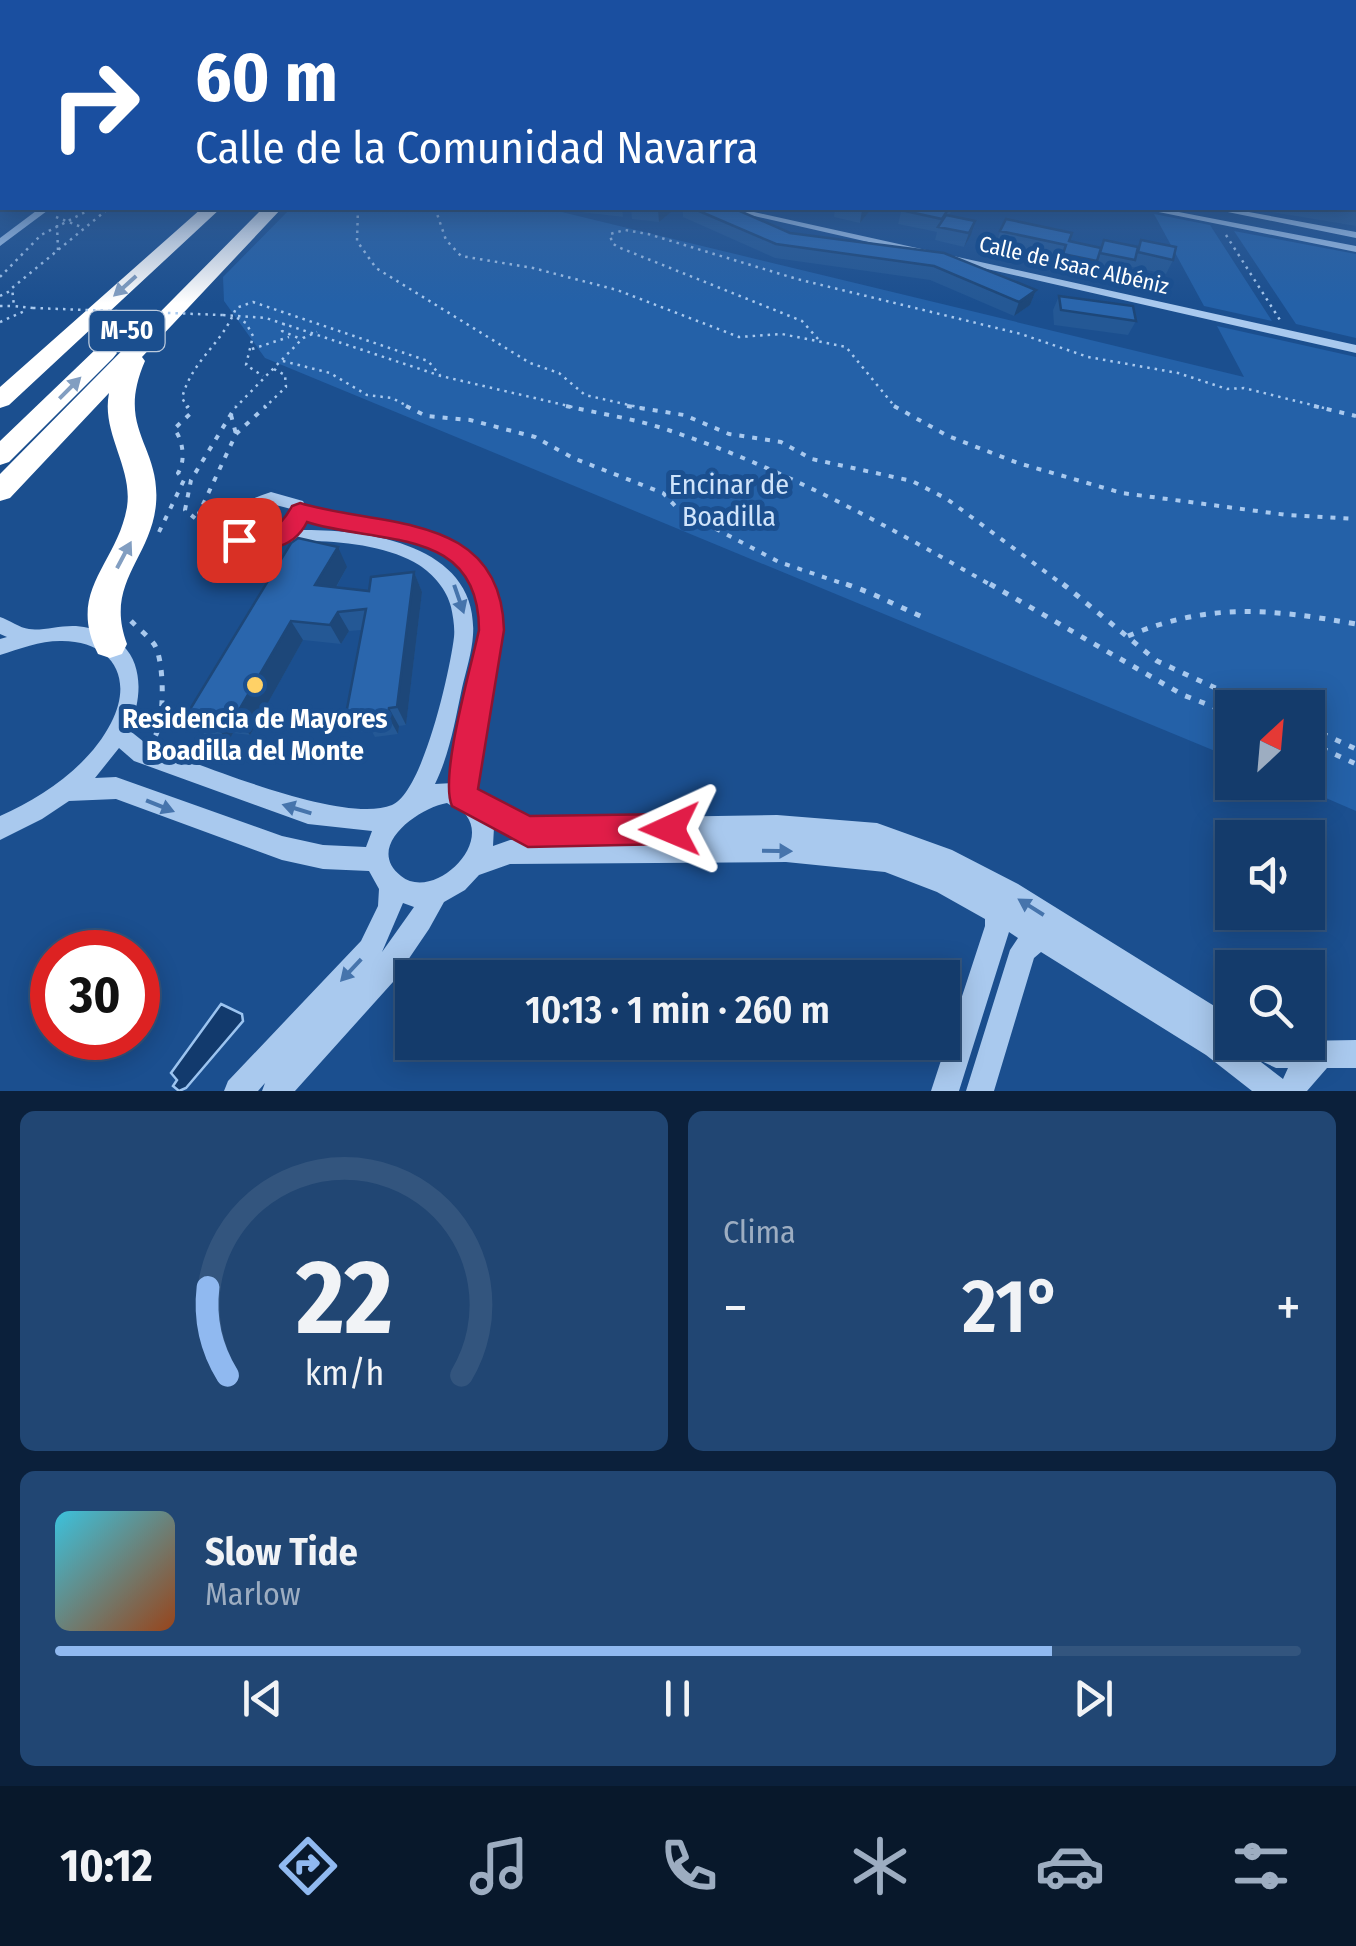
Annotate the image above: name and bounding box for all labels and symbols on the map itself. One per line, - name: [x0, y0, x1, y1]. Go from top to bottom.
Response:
- street label: Calle de Isaac Albéniz: [977, 230, 1172, 300]
- one-way arrow: [113, 274, 137, 297]
- road number: M-50: [90, 311, 164, 351]
- one-way arrow: [57, 376, 81, 400]
- park label: Encinar de Boadilla: [669, 468, 789, 533]
- pin: [197, 498, 282, 583]
- one-way arrow: [115, 540, 132, 569]
- one-way arrow: [452, 585, 467, 615]
- marker: Residencia de Mayores Boadilla del Monte: [244, 674, 266, 696]
- north arrow: [1215, 690, 1325, 800]
- place label: Residencia de Mayores Boadilla del Monte: [122, 702, 388, 767]
- position arrow: [618, 777, 722, 881]
- one-way arrow: [145, 798, 175, 814]
- one-way arrow: [282, 800, 312, 815]
- one-way arrow: [762, 843, 794, 859]
- one-way arrow: [1017, 899, 1045, 916]
- speed limit sign: 30: [30, 930, 160, 1060]
- one-way arrow: [340, 958, 363, 982]

